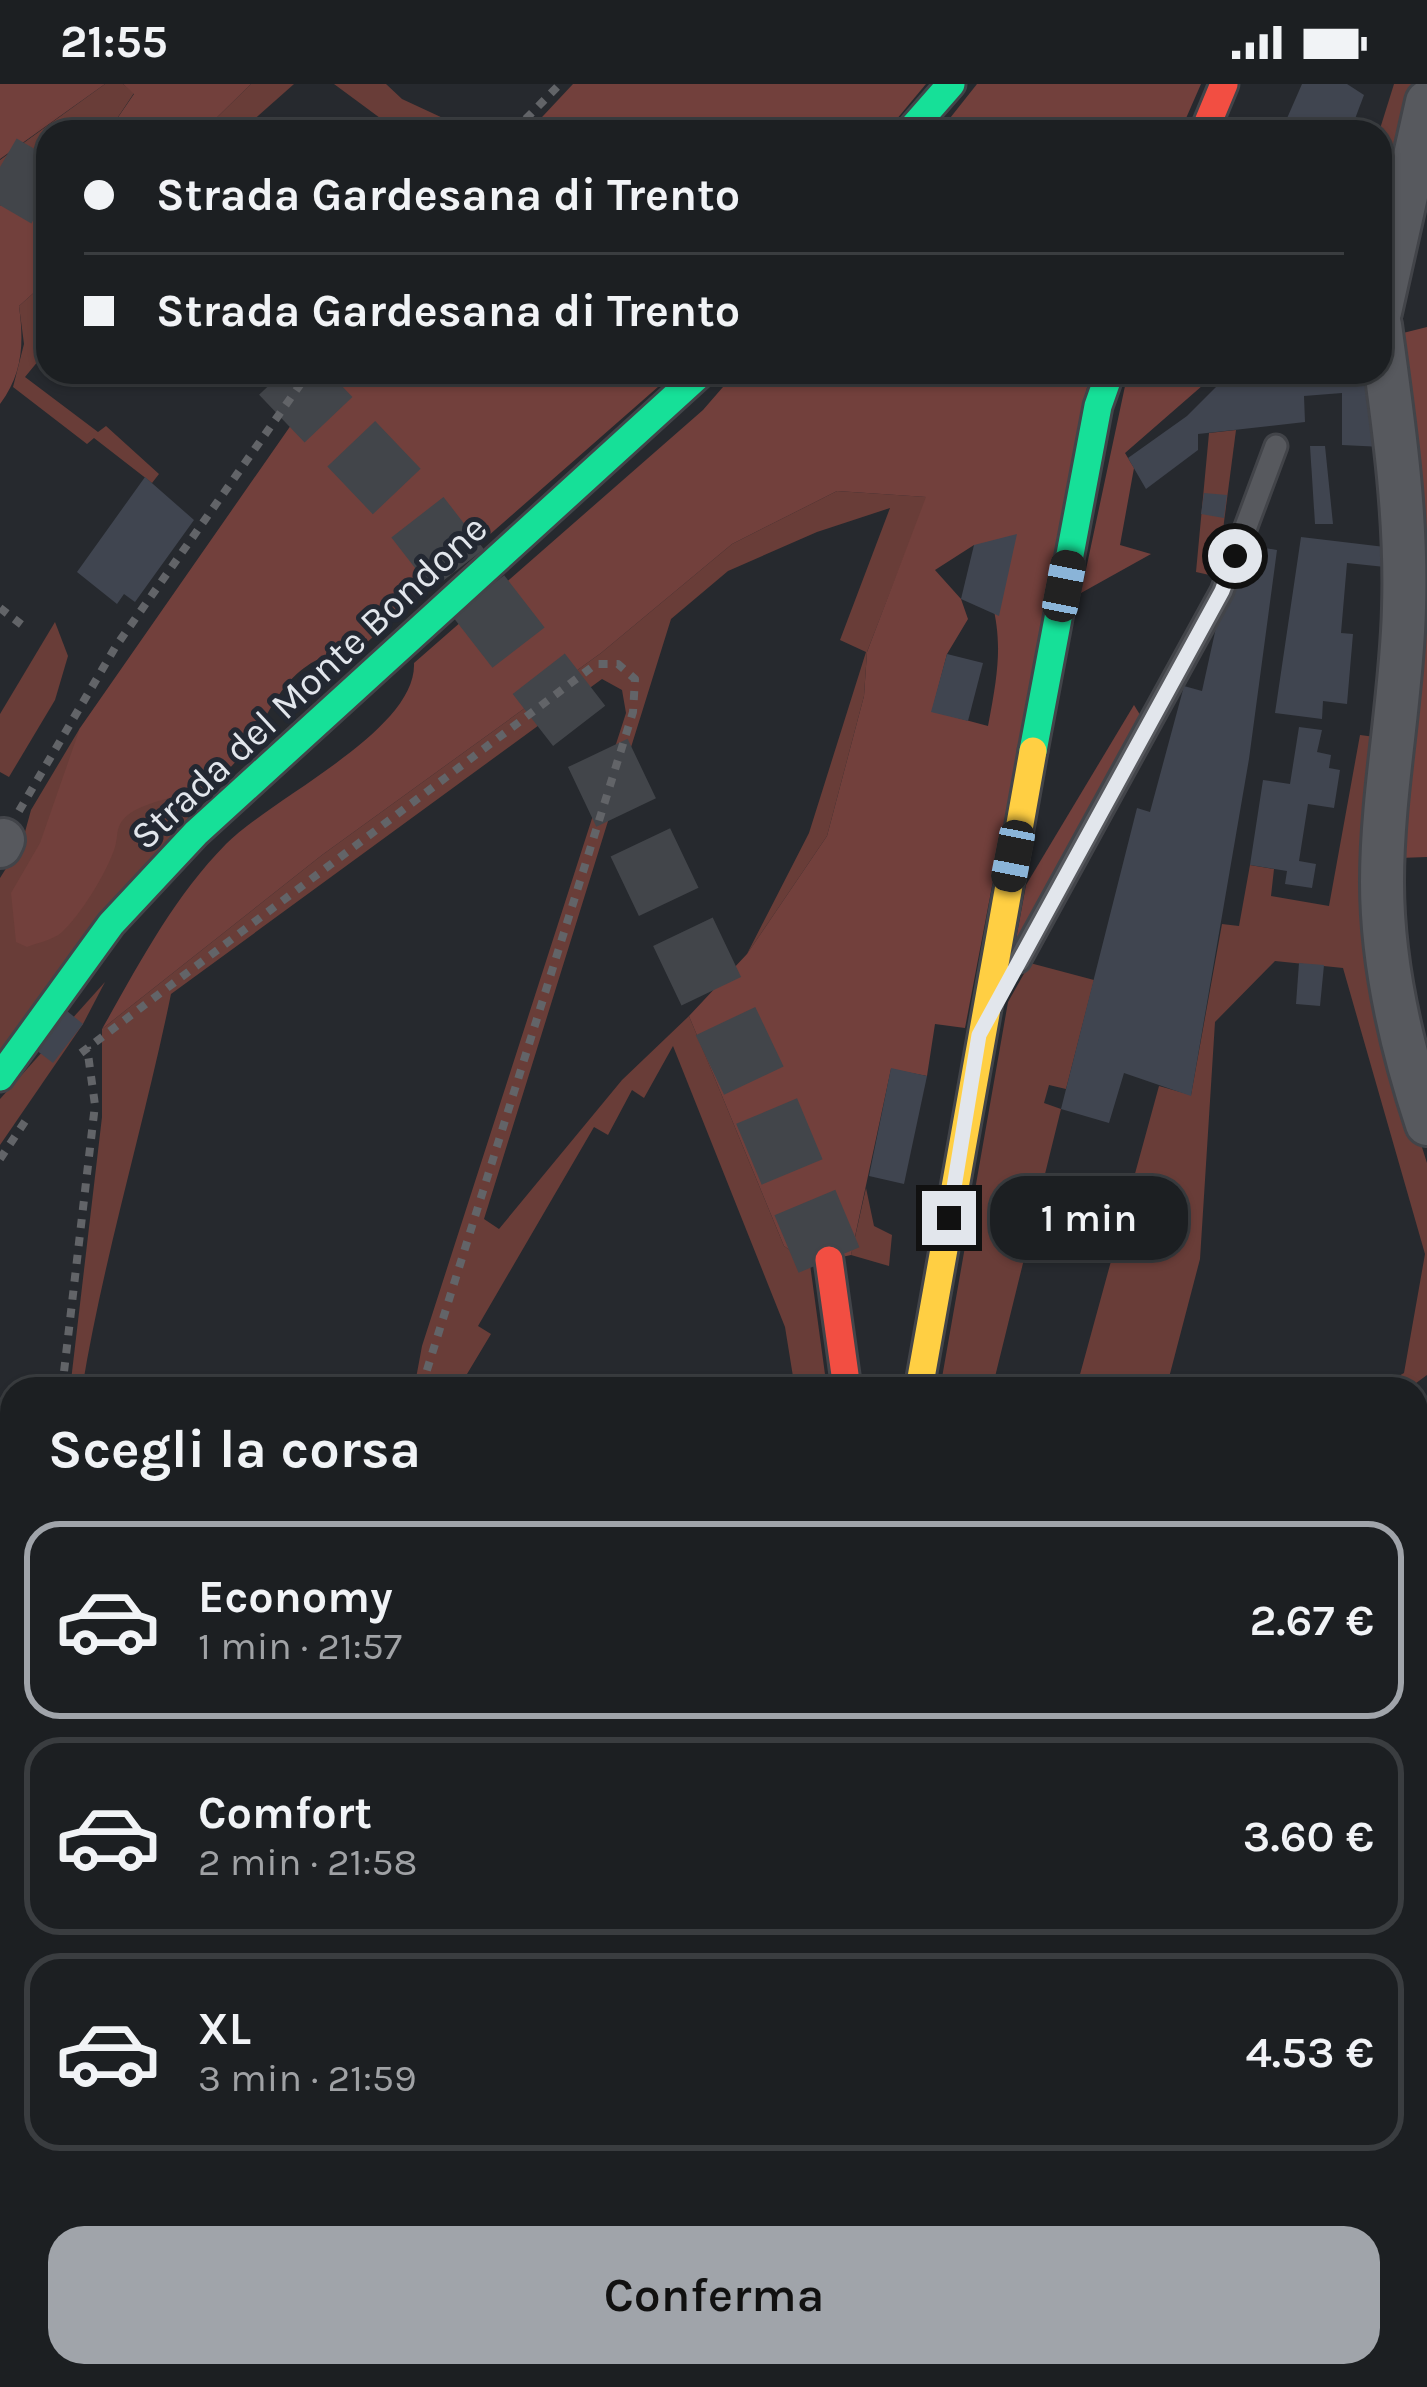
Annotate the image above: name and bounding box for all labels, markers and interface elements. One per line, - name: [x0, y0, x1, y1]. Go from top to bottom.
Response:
- text: 21:55: [60, 16, 168, 68]
- text: Strada Gardesana di Trento: [156, 169, 740, 221]
- text: Strada Gardesana di Trento: [156, 285, 740, 337]
- street label: Strada del Monte Bondone: [121, 505, 497, 859]
- route start: [1208, 529, 1262, 583]
- car: [1039, 547, 1089, 625]
- car: [988, 817, 1038, 895]
- callout: 1 min: [991, 1176, 1189, 1260]
- route end: [922, 1191, 976, 1245]
- text: 1 min: [1041, 1195, 1137, 1241]
- text: Scegli la corsa: [48, 1417, 421, 1481]
- icon: car: [54, 1566, 162, 1674]
- text: Economy: [198, 1571, 393, 1623]
- text: 2.67 €: [1249, 1594, 1374, 1646]
- text: 1 min · 21:57: [198, 1623, 402, 1669]
- icon: car: [54, 1782, 162, 1890]
- text: Comfort: [198, 1787, 372, 1839]
- text: 3.60 €: [1243, 1810, 1374, 1862]
- text: 2 min · 21:58: [198, 1839, 417, 1885]
- icon: car: [54, 1998, 162, 2106]
- text: XL: [198, 2003, 251, 2055]
- text: 4.53 €: [1245, 2026, 1374, 2078]
- text: 3 min · 21:59: [198, 2055, 417, 2101]
- button: Conferma: [48, 2226, 1380, 2364]

